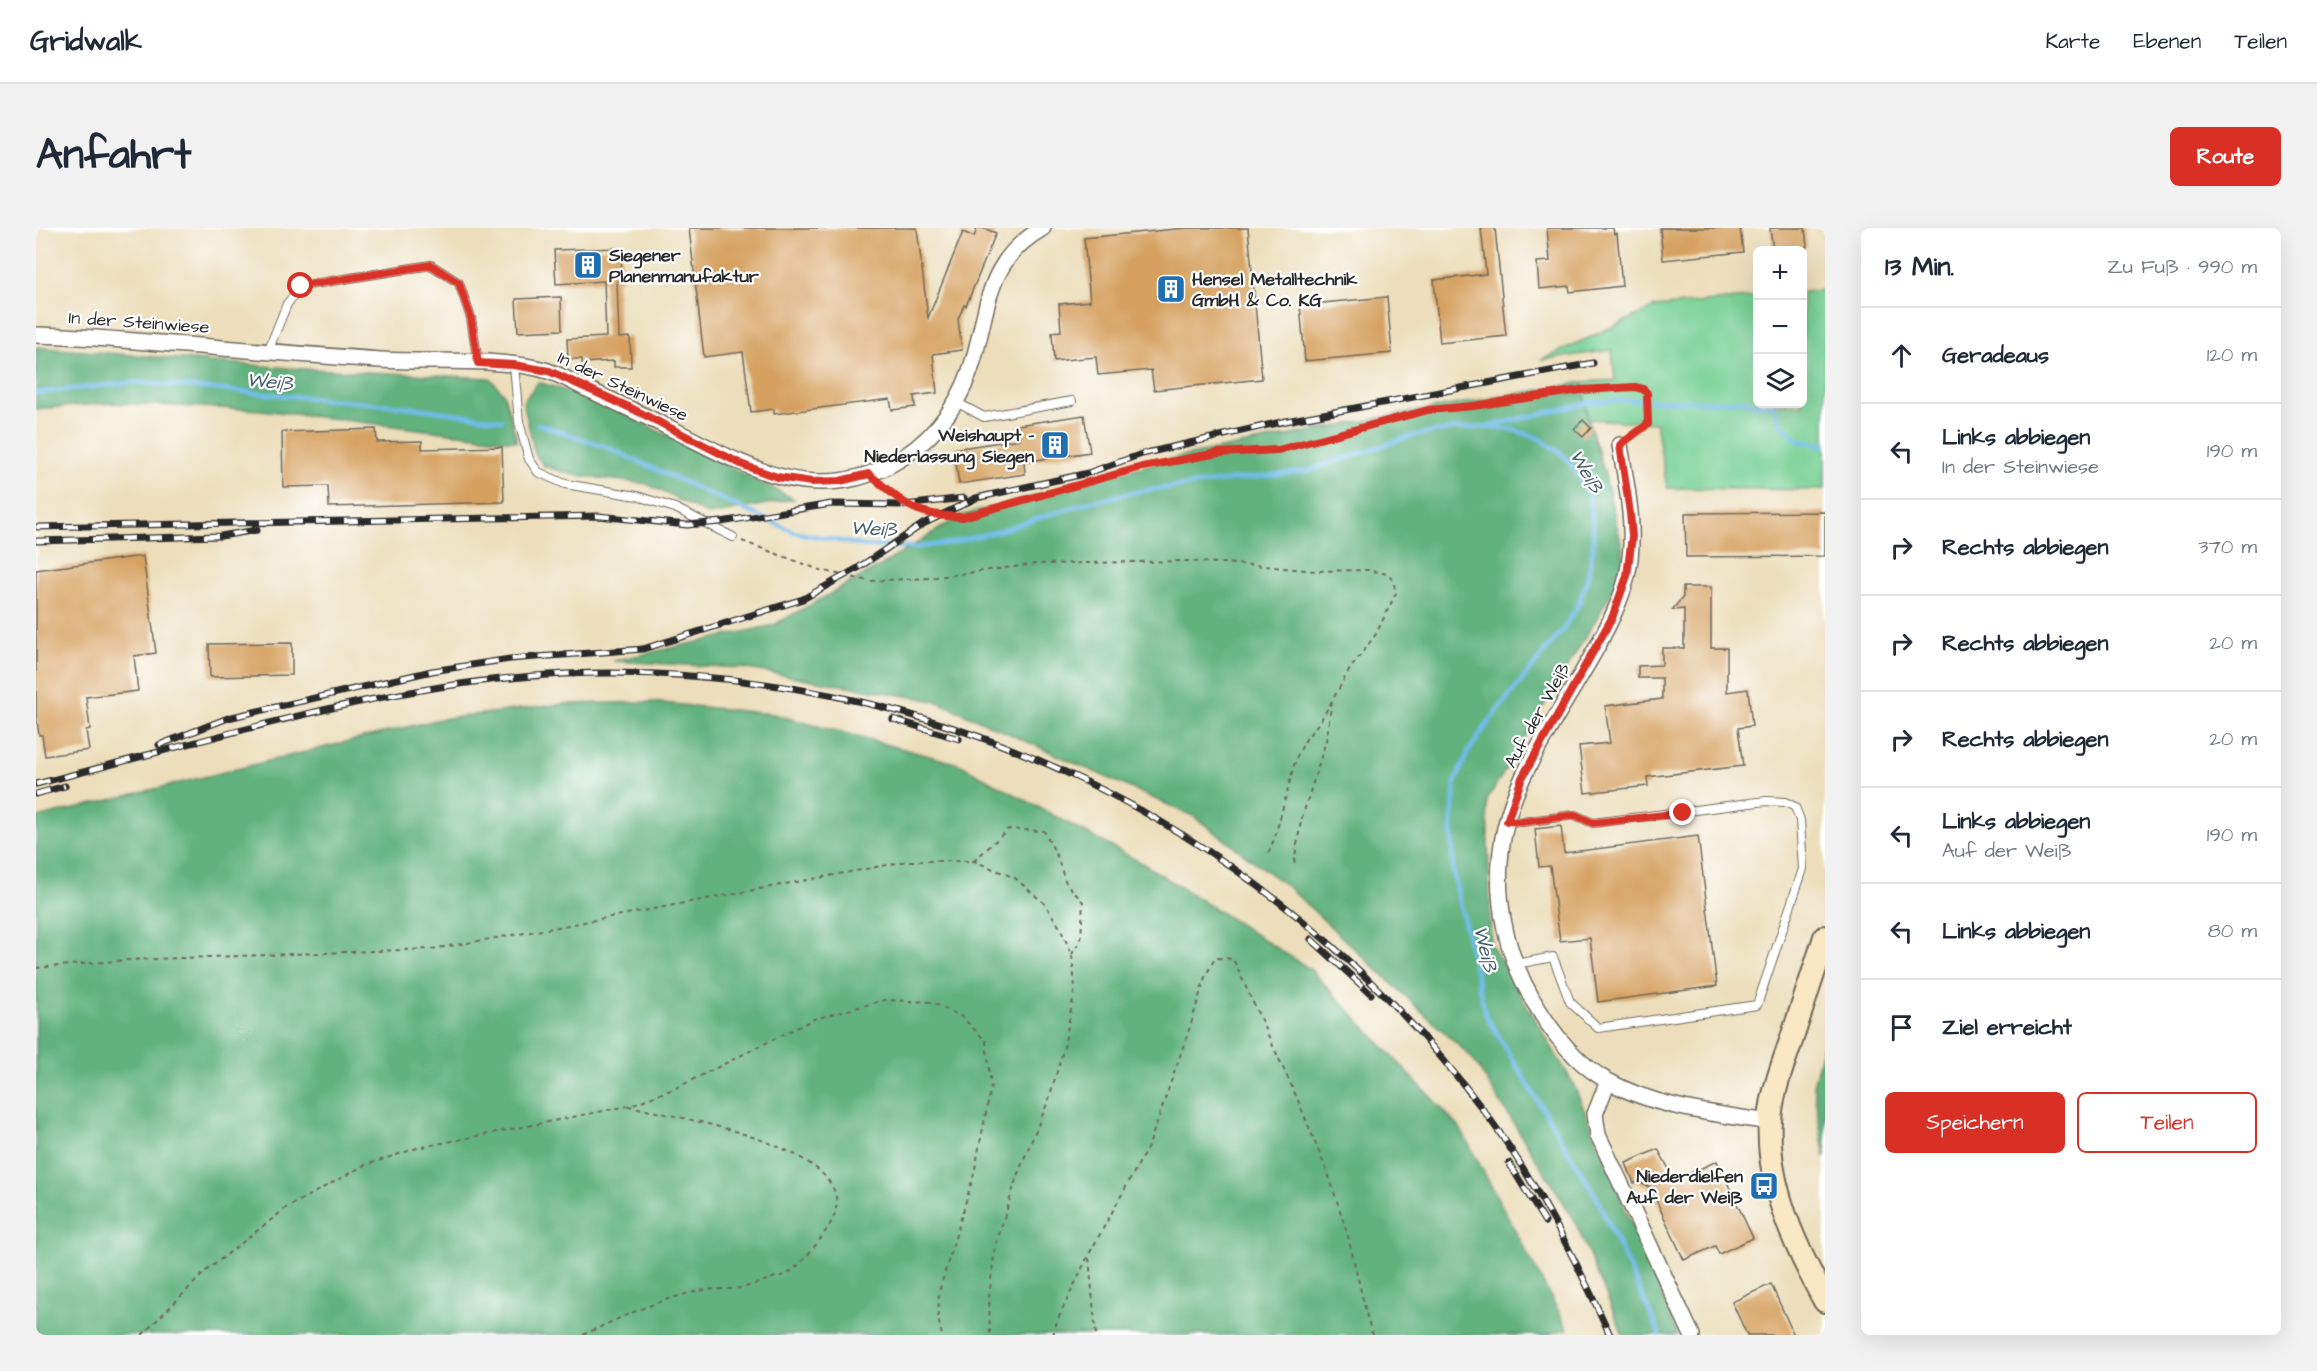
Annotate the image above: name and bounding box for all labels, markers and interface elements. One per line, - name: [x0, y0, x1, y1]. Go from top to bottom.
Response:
- text: Gridwalk: [30, 22, 142, 61]
- text: Karte: [2045, 27, 2100, 56]
- text: Ebenen: [2133, 27, 2201, 56]
- text: Teilen: [2234, 27, 2287, 56]
- text: Anfahrt: [36, 127, 191, 185]
- button: Route: [2170, 127, 2281, 186]
- place label: Siegener Planenmanufaktur: [608, 243, 759, 289]
- map controls: [1753, 246, 1807, 408]
- button: +: [1753, 246, 1807, 300]
- building icon: Siegener Planenmanufaktur: [572, 249, 604, 281]
- text: 13 Min.: [1885, 249, 1954, 285]
- text: Zu Fuß · 990 m: [2107, 253, 2257, 281]
- place label: Hensel Metalltechnik GmbH & Co. KG: [1192, 267, 1358, 313]
- route start: [287, 272, 313, 298]
- building icon: Hensel Metalltechnik GmbH & Co. KG: [1155, 273, 1187, 305]
- button: −: [1753, 300, 1807, 354]
- street label: In der Steinwiese: [68, 305, 210, 340]
- icon: ahead: [1885, 339, 1918, 372]
- text: Geradeaus: [1942, 340, 2049, 371]
- text: 120 m: [2207, 341, 2257, 369]
- street label: In der Steinwiese: [554, 345, 692, 428]
- button: layers: [1753, 354, 1807, 408]
- water label: Weiß: [245, 366, 295, 398]
- text: Links abbiegen: [1942, 422, 2090, 453]
- place label: Weishaupt - Niederlassung Siegen: [865, 423, 1034, 470]
- building icon: Weishaupt - Niederlassung Siegen: [1039, 429, 1071, 461]
- icon: left: [1885, 435, 1918, 468]
- text: 190 m: [2207, 437, 2257, 465]
- water label: Weiß: [1562, 444, 1610, 499]
- text: In der Steinwiese: [1942, 453, 2099, 481]
- water label: Weiß: [850, 514, 899, 544]
- icon: right: [1885, 531, 1918, 564]
- text: Rechts abbiegen: [1942, 532, 2109, 563]
- text: 370 m: [2198, 533, 2257, 561]
- icon: right: [1885, 627, 1918, 660]
- text: Rechts abbiegen: [1942, 628, 2109, 659]
- text: 20 m: [2209, 629, 2257, 657]
- street label: Auf der Weiß: [1498, 658, 1577, 772]
- icon: right: [1885, 723, 1918, 756]
- text: Rechts abbiegen: [1942, 724, 2109, 755]
- text: 20 m: [2209, 725, 2257, 753]
- route end: [1669, 799, 1695, 825]
- text: Links abbiegen: [1942, 806, 2090, 837]
- icon: left: [1885, 819, 1918, 852]
- text: 190 m: [2207, 821, 2257, 849]
- text: Auf der Weiß: [1942, 837, 2072, 865]
- icon: left: [1885, 915, 1918, 948]
- text: Links abbiegen: [1942, 916, 2090, 947]
- text: 80 m: [2208, 917, 2257, 945]
- water label: Weiß: [1466, 923, 1504, 976]
- icon: arrive: [1885, 1011, 1918, 1044]
- text: Ziel erreicht: [1942, 1012, 2072, 1043]
- button: Speichern: [1885, 1092, 2065, 1153]
- button: Teilen: [2077, 1092, 2257, 1153]
- place label: Niederdielfen Auf der Weiß: [1626, 1164, 1743, 1210]
- bus stop icon: Niederdielfen Auf der Weiß: [1748, 1170, 1780, 1202]

